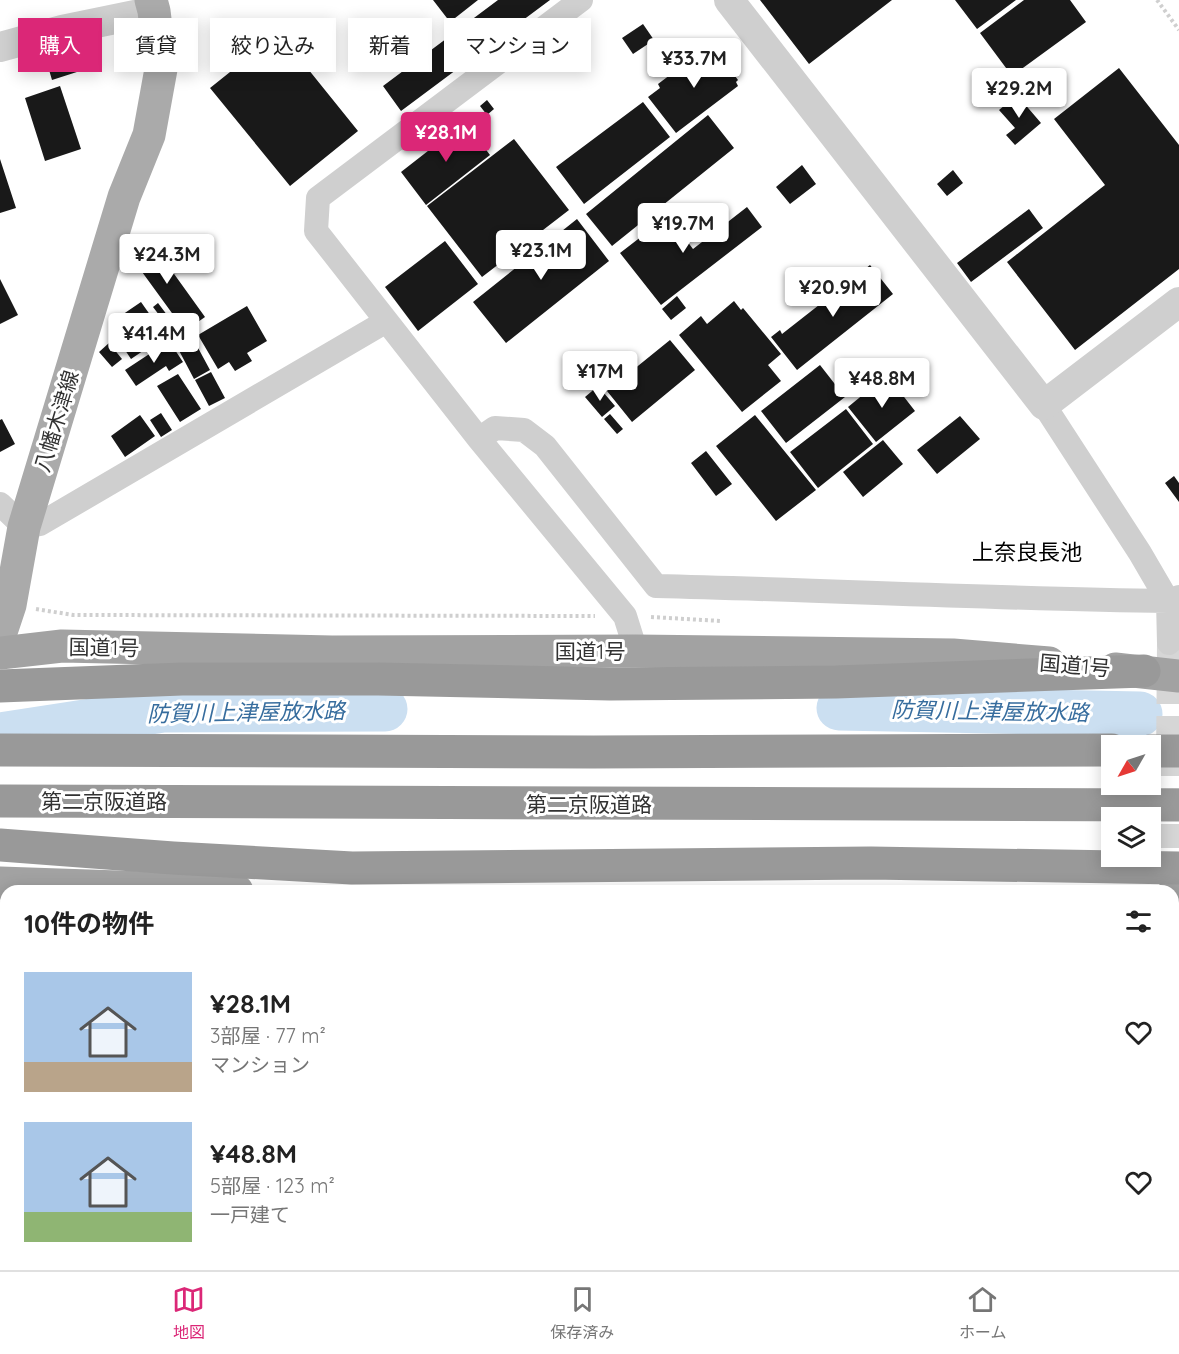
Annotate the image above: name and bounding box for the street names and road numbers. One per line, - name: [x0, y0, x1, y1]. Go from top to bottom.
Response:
- street label: 八幡木津線: [28, 367, 84, 475]
- street label: 国道1号: [68, 633, 140, 661]
- street label: 国道1号: [555, 638, 625, 664]
- street label: 国道1号: [1039, 649, 1111, 681]
- street label: 第二京阪道路: [41, 788, 167, 814]
- street label: 第二京阪道路: [526, 791, 652, 817]

